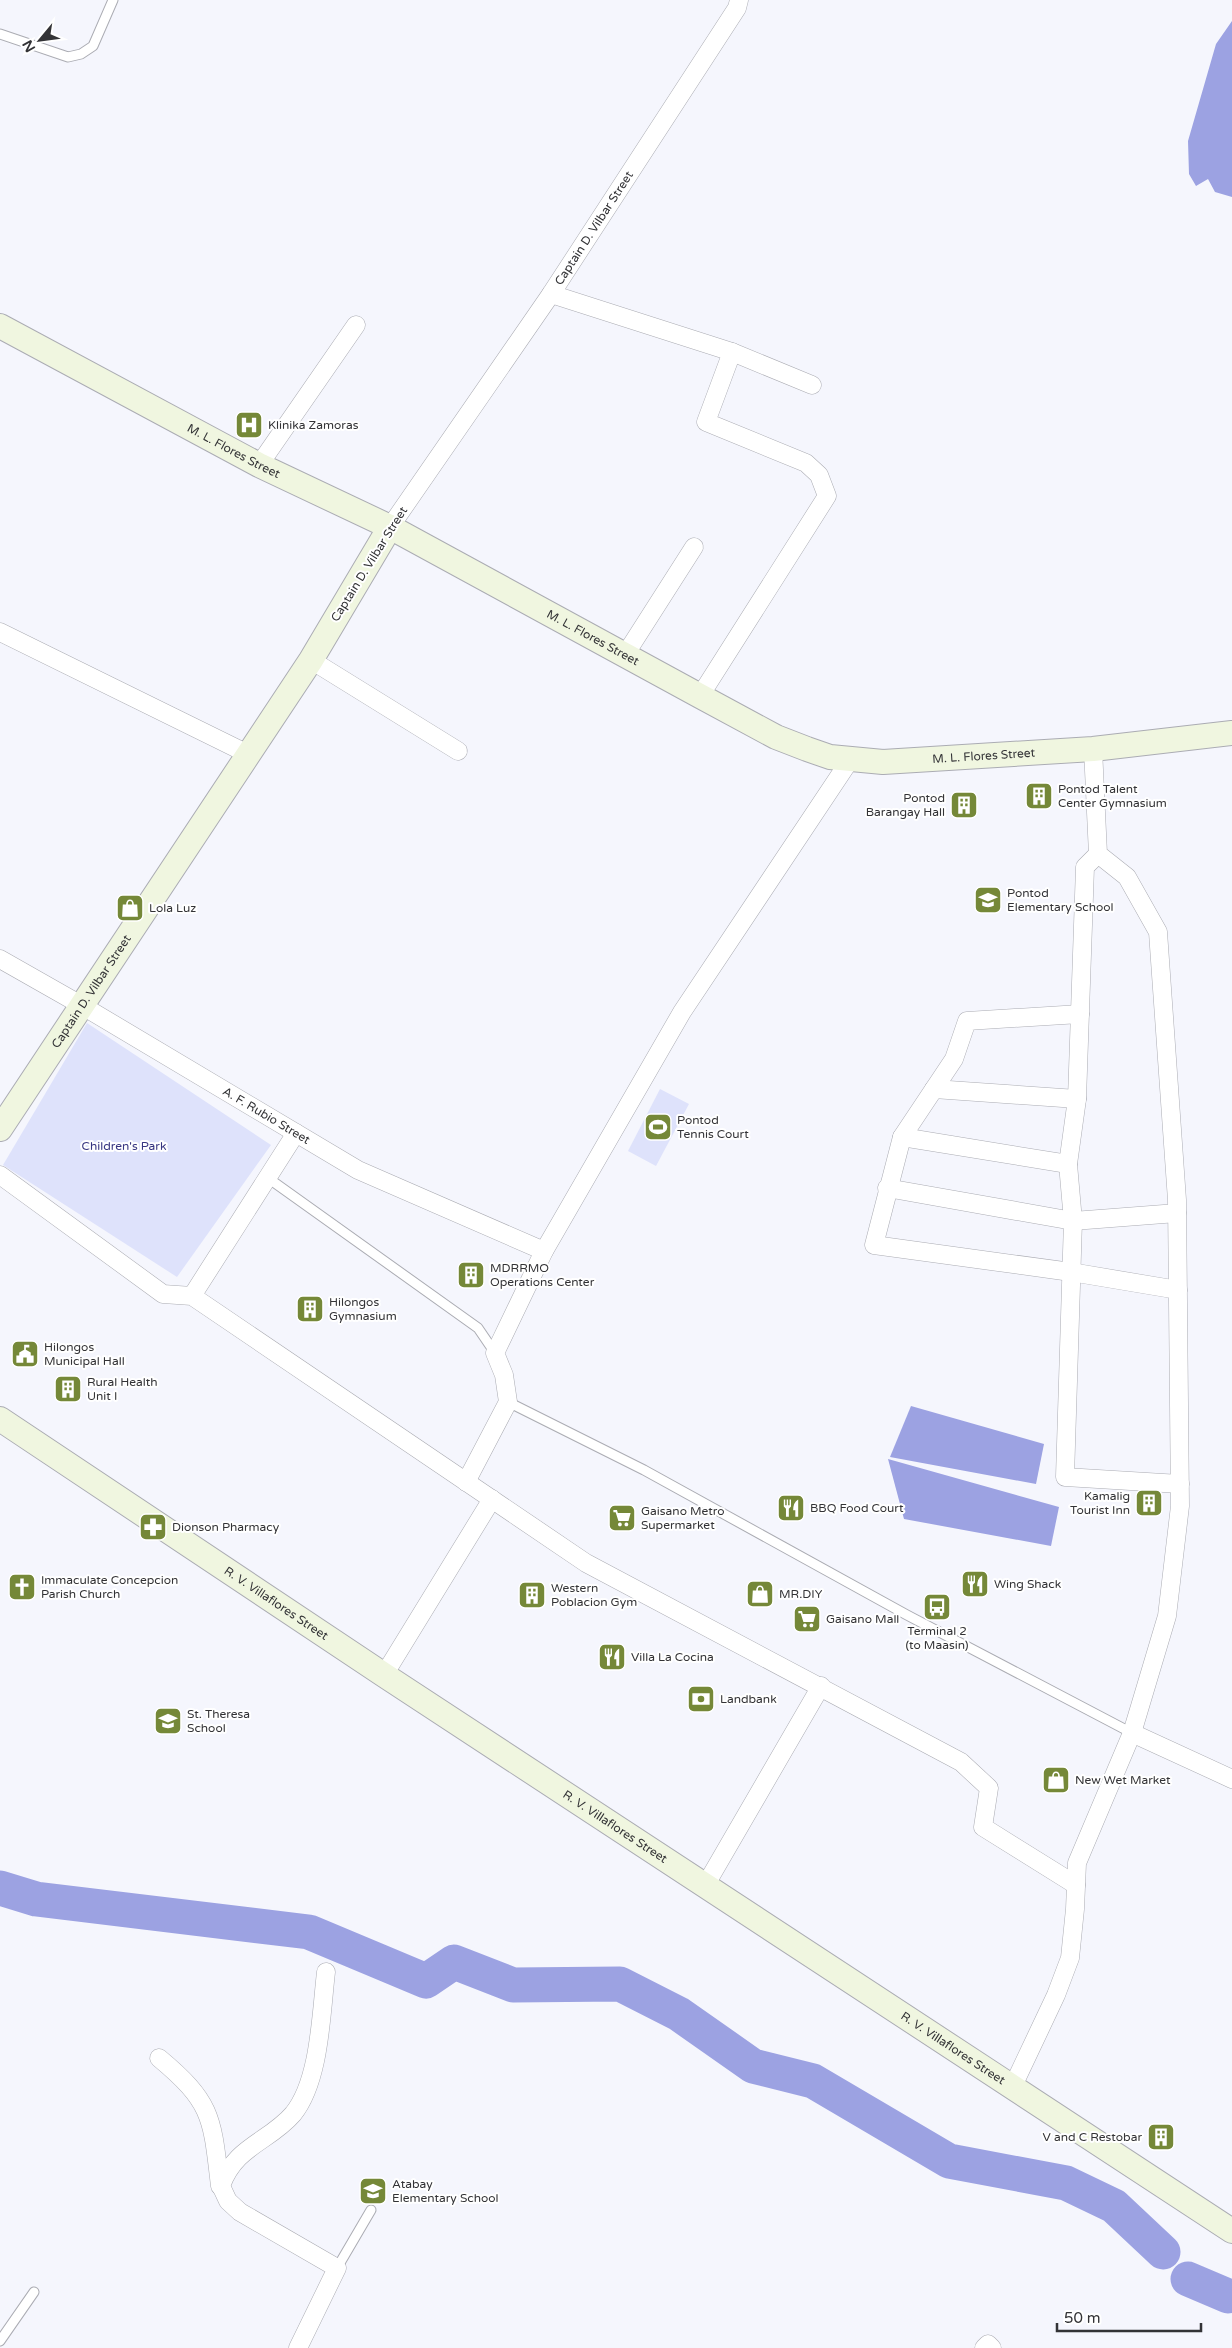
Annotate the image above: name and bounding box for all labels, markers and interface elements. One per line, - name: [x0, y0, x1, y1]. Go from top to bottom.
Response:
- north arrow: [15, 15, 65, 65]
- text: N: [19, 37, 39, 55]
- street label: Captain D. Vilbar Street: [552, 168, 636, 288]
- hospital icon: Klinika Zamoras: [234, 410, 264, 440]
- place label: Klinika Zamoras: [268, 418, 359, 432]
- street label: M. L. Flores Street: [185, 421, 283, 481]
- street label: Captain D. Vilbar Street: [328, 504, 410, 624]
- street label: M. L. Flores Street: [544, 607, 642, 669]
- street label: M. L. Flores Street: [932, 746, 1036, 766]
- building icon: Pontod Talent Center Gymnasium: [1024, 781, 1054, 811]
- place label: Pontod Talent Center Gymnasium: [1058, 782, 1167, 810]
- building icon: Pontod Barangay Hall: [949, 790, 979, 820]
- place label: Pontod Barangay Hall: [866, 791, 945, 819]
- school or university icon: Pontod Elementary School: [973, 885, 1003, 915]
- place label: Pontod Elementary School: [1007, 886, 1114, 914]
- shop icon: Lola Luz: [115, 893, 145, 923]
- place label: Lola Luz: [149, 901, 196, 915]
- street label: Captain D. Vilbar Street: [49, 932, 134, 1051]
- street label: A. F. Rubio Street: [220, 1084, 313, 1147]
- sports icon: Pontod Tennis Court: [643, 1112, 673, 1142]
- place label: Pontod Tennis Court: [677, 1113, 749, 1141]
- park label: Children's Park: [82, 1139, 167, 1153]
- building icon: MDRRMO Operations Center: [456, 1260, 486, 1290]
- place label: MDRRMO Operations Center: [490, 1261, 595, 1289]
- building icon: Hilongos Gymnasium: [295, 1294, 325, 1324]
- place label: Hilongos Gymnasium: [329, 1295, 397, 1323]
- public building icon: Hilongos Municipal Hall: [10, 1339, 40, 1369]
- place label: Hilongos Municipal Hall: [44, 1340, 125, 1368]
- building icon: Rural Health Unit I: [53, 1374, 83, 1404]
- place label: Rural Health Unit I: [87, 1375, 158, 1403]
- building icon: Kamalig Tourist Inn: [1134, 1488, 1164, 1518]
- place label: Kamalig Tourist Inn: [1070, 1489, 1130, 1517]
- restaurant icon: BBQ Food Court: [776, 1493, 806, 1523]
- place label: BBQ Food Court: [810, 1501, 904, 1515]
- supermarket icon: Gaisano Metro Supermarket: [607, 1503, 637, 1533]
- place label: Gaisano Metro Supermarket: [641, 1504, 725, 1532]
- pharmacy icon: Dionson Pharmacy: [138, 1512, 168, 1542]
- place label: Dionson Pharmacy: [172, 1520, 280, 1534]
- street label: R. V. Villaflores Street: [222, 1564, 331, 1643]
- restaurant icon: Wing Shack: [960, 1569, 990, 1599]
- church icon: Immaculate Concepcion Parish Church: [7, 1572, 37, 1602]
- place label: Immaculate Concepcion Parish Church: [41, 1573, 178, 1601]
- place label: Wing Shack: [994, 1577, 1062, 1591]
- shop icon: MR.DIY: [745, 1579, 775, 1609]
- building icon: Western Poblacion Gym: [517, 1580, 547, 1610]
- place label: Western Poblacion Gym: [551, 1581, 637, 1609]
- place label: MR.DIY: [779, 1587, 823, 1601]
- bus stop icon: Terminal 2 (to Maasin): [922, 1592, 952, 1622]
- supermarket icon: Gaisano Mall: [792, 1604, 822, 1634]
- place label: Gaisano Mall: [826, 1612, 899, 1626]
- place label: Terminal 2 (to Maasin): [905, 1624, 969, 1652]
- restaurant icon: Villa La Cocina: [597, 1642, 627, 1672]
- place label: Villa La Cocina: [631, 1650, 714, 1664]
- bank icon: Landbank: [686, 1684, 716, 1714]
- place label: Landbank: [720, 1692, 777, 1706]
- school or university icon: St. Theresa School: [153, 1706, 183, 1736]
- place label: St. Theresa School: [187, 1707, 250, 1735]
- shop icon: New Wet Market: [1041, 1765, 1071, 1795]
- place label: New Wet Market: [1075, 1773, 1171, 1787]
- street label: R. V. Villaflores Street: [560, 1787, 670, 1866]
- street label: R. V. Villaflores Street: [898, 2009, 1008, 2088]
- building icon: V and C Restobar: [1146, 2122, 1176, 2152]
- place label: V and C Restobar: [1043, 2130, 1142, 2144]
- school or university icon: Atabay Elementary School: [358, 2176, 388, 2206]
- place label: Atabay Elementary School: [392, 2177, 499, 2205]
- scale bar: [1057, 2300, 1201, 2332]
- text: 50 m: [1064, 2309, 1101, 2327]

